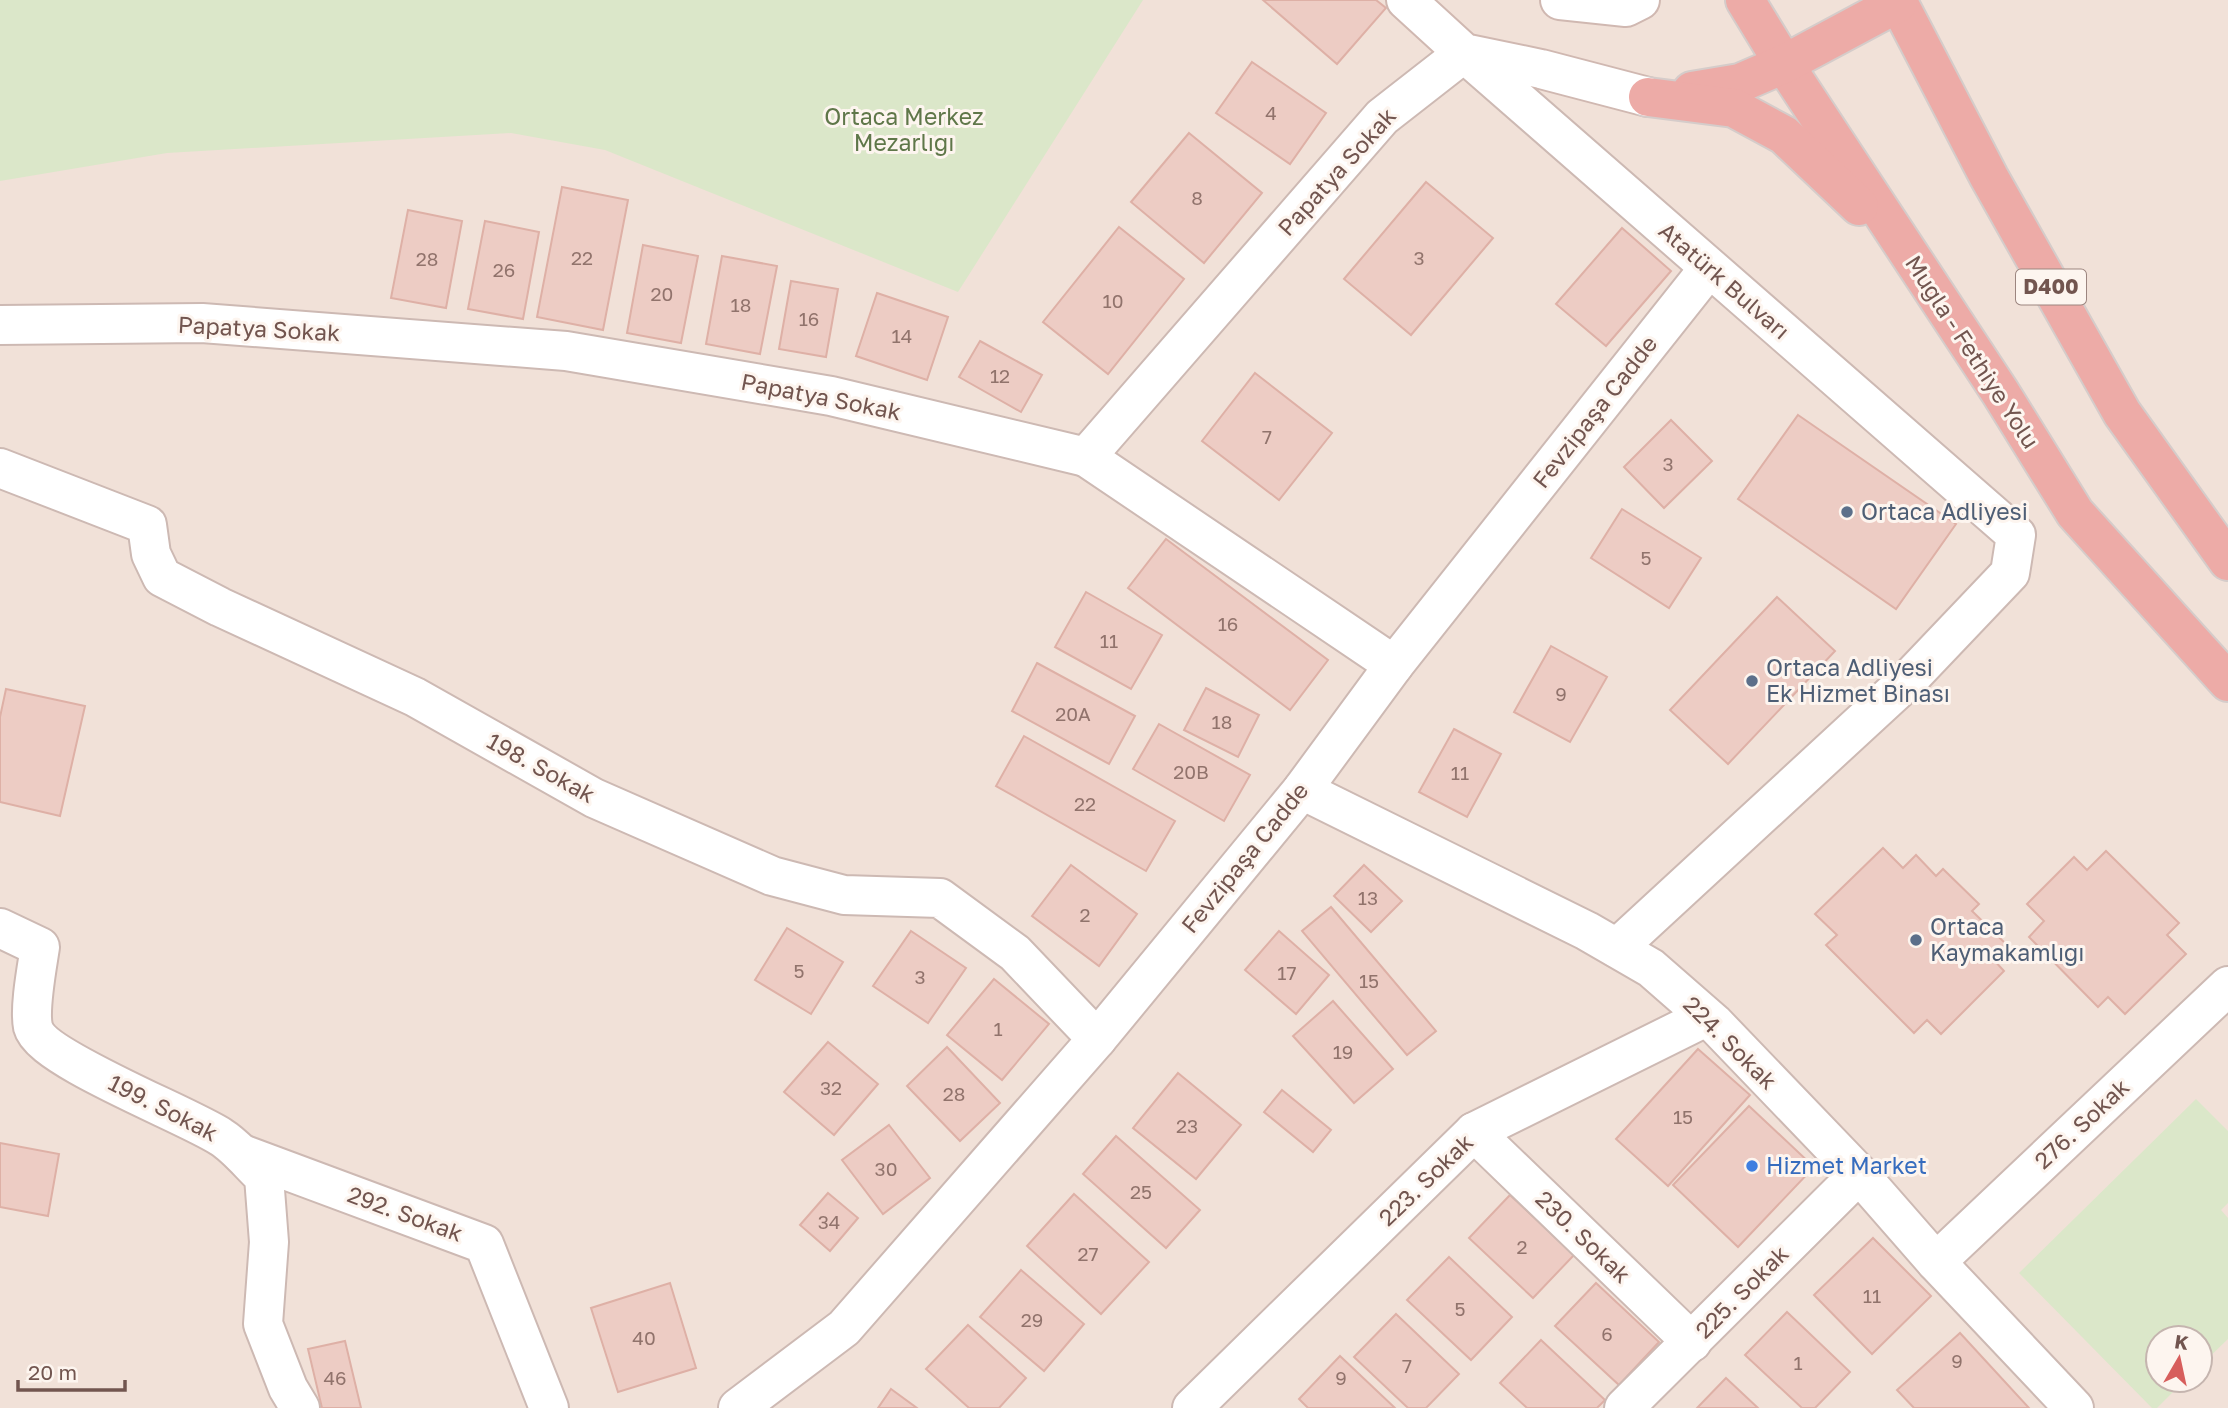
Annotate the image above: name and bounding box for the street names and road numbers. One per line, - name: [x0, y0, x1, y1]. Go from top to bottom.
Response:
- street label: Papatya Sokak: [1271, 102, 1401, 241]
- street label: Atatürk Bulvarı: [1654, 216, 1796, 345]
- street label: Muğla - Fethiye Yolu: [1900, 250, 2046, 453]
- road number: D400: [2016, 270, 2086, 304]
- street label: Papatya Sokak: [177, 310, 341, 346]
- street label: Fevzipaşa Cadde: [1526, 330, 1662, 493]
- street label: Papatya Sokak: [739, 367, 904, 425]
- street label: 198. Sokak: [483, 726, 600, 808]
- street label: Fevzipaşa Cadde: [1175, 776, 1313, 938]
- street label: 224. Sokak: [1678, 990, 1783, 1095]
- street label: 199. Sokak: [104, 1068, 223, 1147]
- street label: 276. Sokak: [2028, 1072, 2135, 1174]
- street label: 223. Sokak: [1372, 1128, 1478, 1231]
- street label: 292. Sokak: [344, 1179, 467, 1247]
- street label: 230. Sokak: [1530, 1184, 1637, 1288]
- street label: 225. Sokak: [1689, 1239, 1794, 1344]

